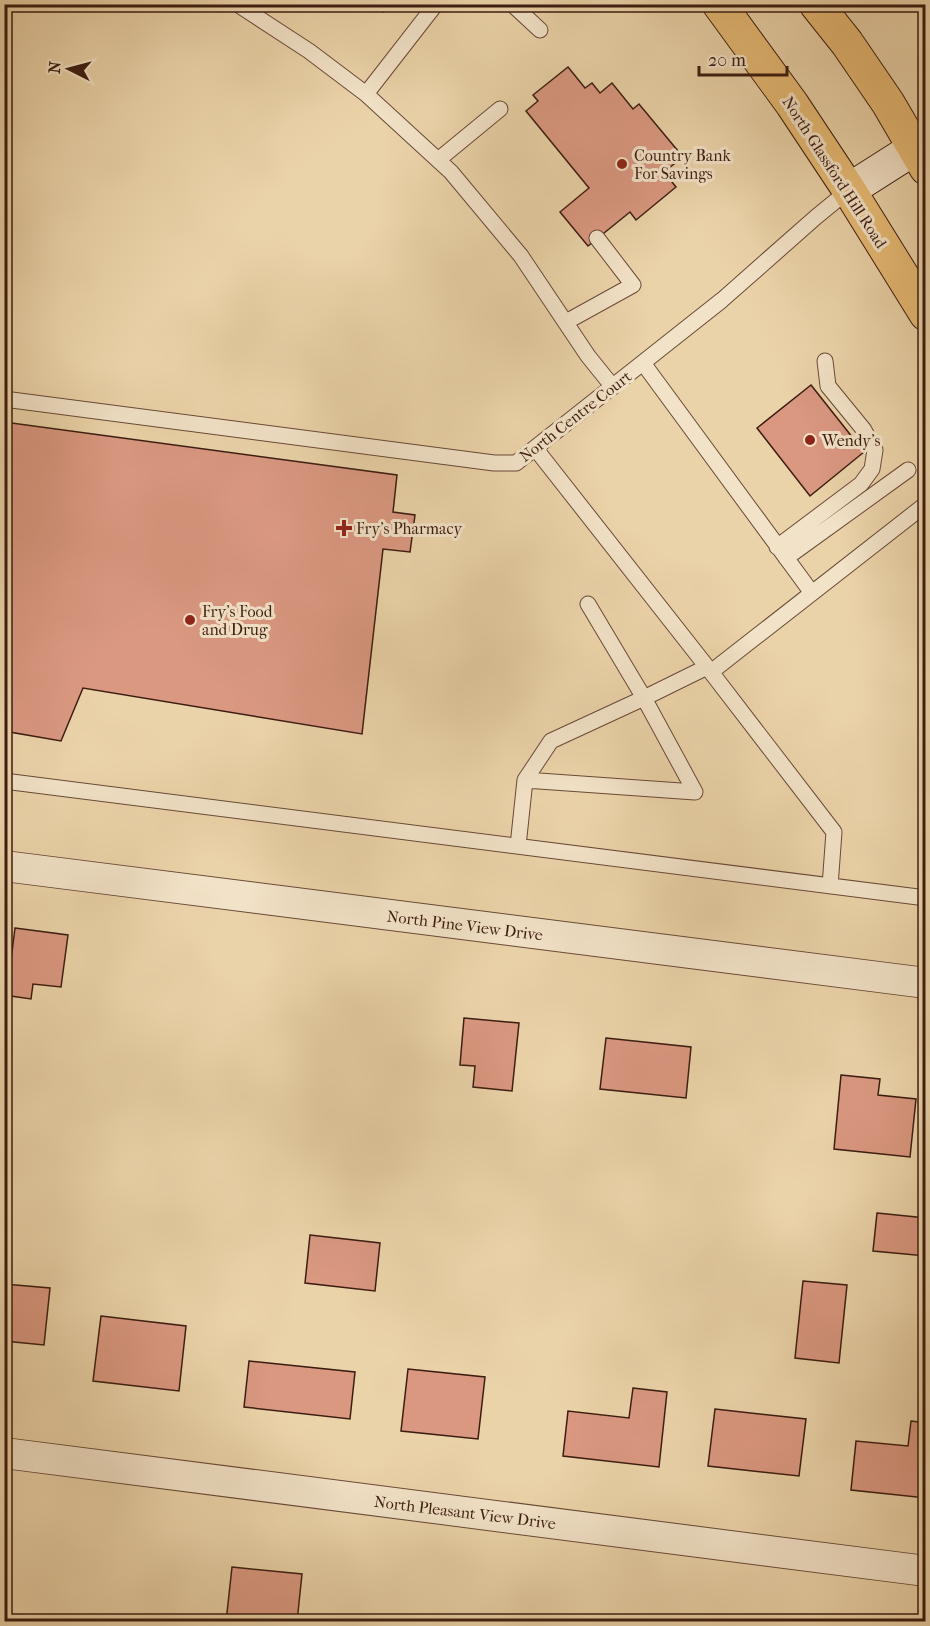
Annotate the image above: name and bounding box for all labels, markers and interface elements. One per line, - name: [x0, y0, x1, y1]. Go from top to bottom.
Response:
- north arrow: [39, 39, 99, 99]
- scale bar: [699, 39, 788, 77]
- text: 20 m: [708, 50, 746, 71]
- text: N: [44, 60, 65, 75]
- street label: North Glassford Hill Road: [778, 93, 891, 252]
- place label: Country Bank For Savings: [634, 146, 732, 183]
- marker: Country Bank For Savings: [615, 157, 629, 171]
- street label: North Centre Court: [516, 367, 635, 466]
- place label: Wendy's: [821, 431, 880, 450]
- marker: Wendy's: [803, 433, 817, 447]
- place label: Fry's Pharmacy: [356, 519, 462, 538]
- marker: Fry's Pharmacy: [337, 521, 351, 535]
- place label: Fry's Food and Drug: [202, 602, 273, 639]
- marker: Fry's Food and Drug: [183, 613, 197, 627]
- street label: North Pine View Drive: [386, 907, 544, 945]
- street label: North Pleasant View Drive: [373, 1492, 557, 1533]

